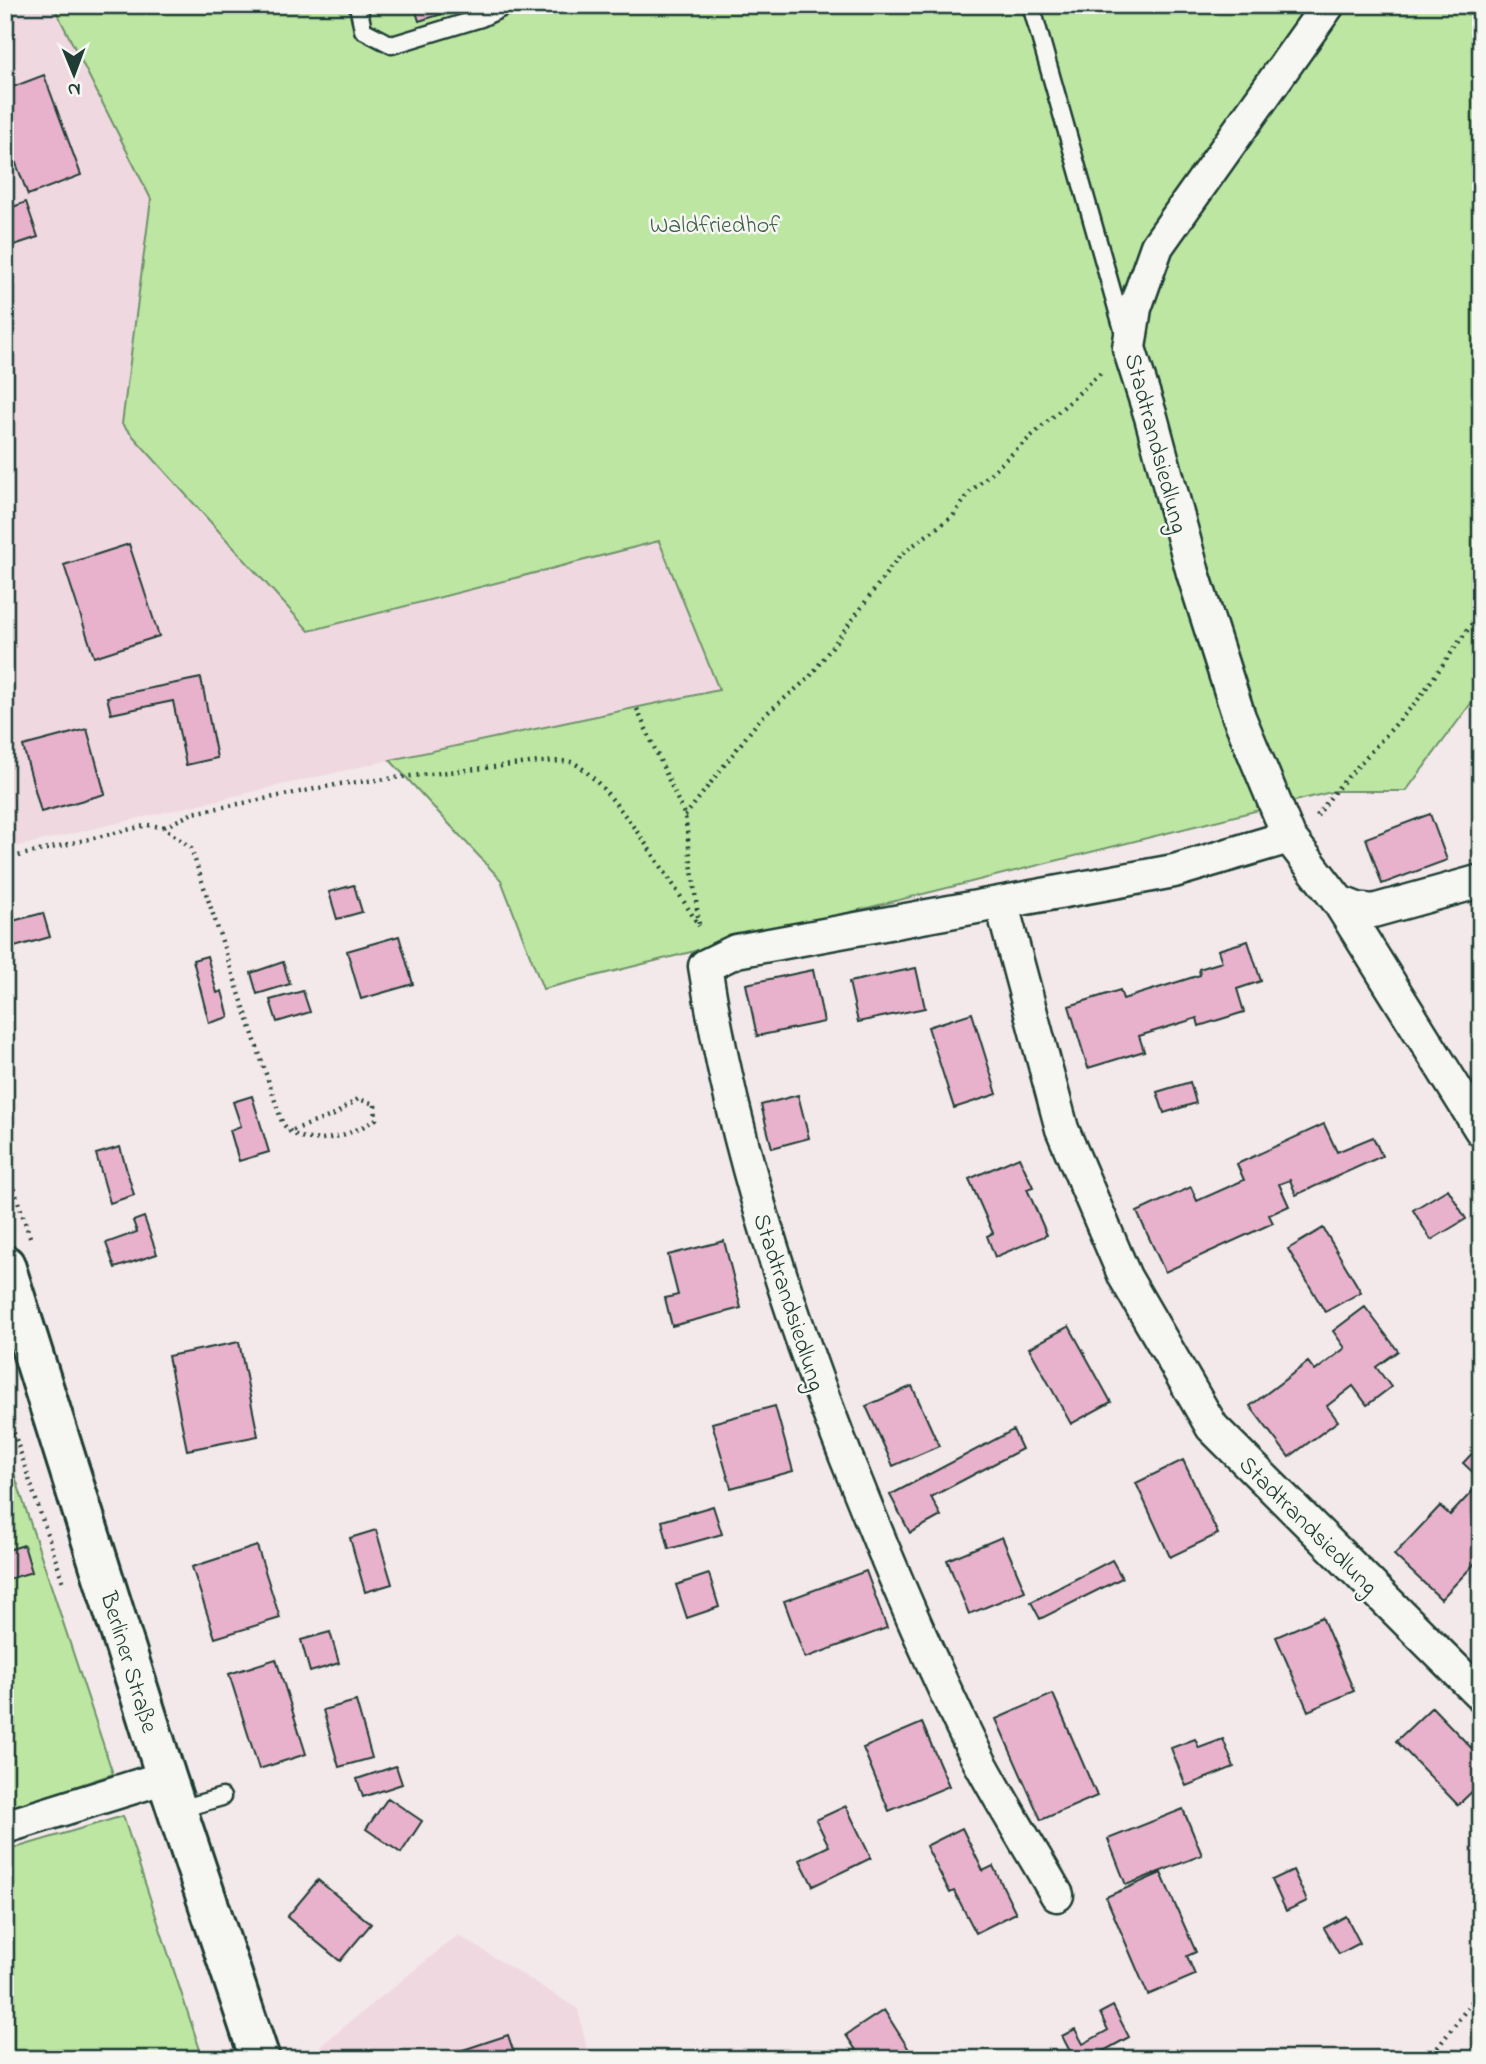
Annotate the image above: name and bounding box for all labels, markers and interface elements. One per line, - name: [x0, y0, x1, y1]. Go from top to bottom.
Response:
- north arrow: [38, 38, 108, 108]
- text: N: [67, 75, 81, 102]
- park label: Waldfriedhof: [650, 209, 781, 244]
- street label: Stadtrandsiedlung: [1114, 350, 1195, 537]
- street label: Stadtrandsiedlung: [742, 1209, 833, 1396]
- street label: Stadtrandsiedlung: [1230, 1449, 1385, 1604]
- street label: Berliner Straße: [89, 1587, 166, 1738]

